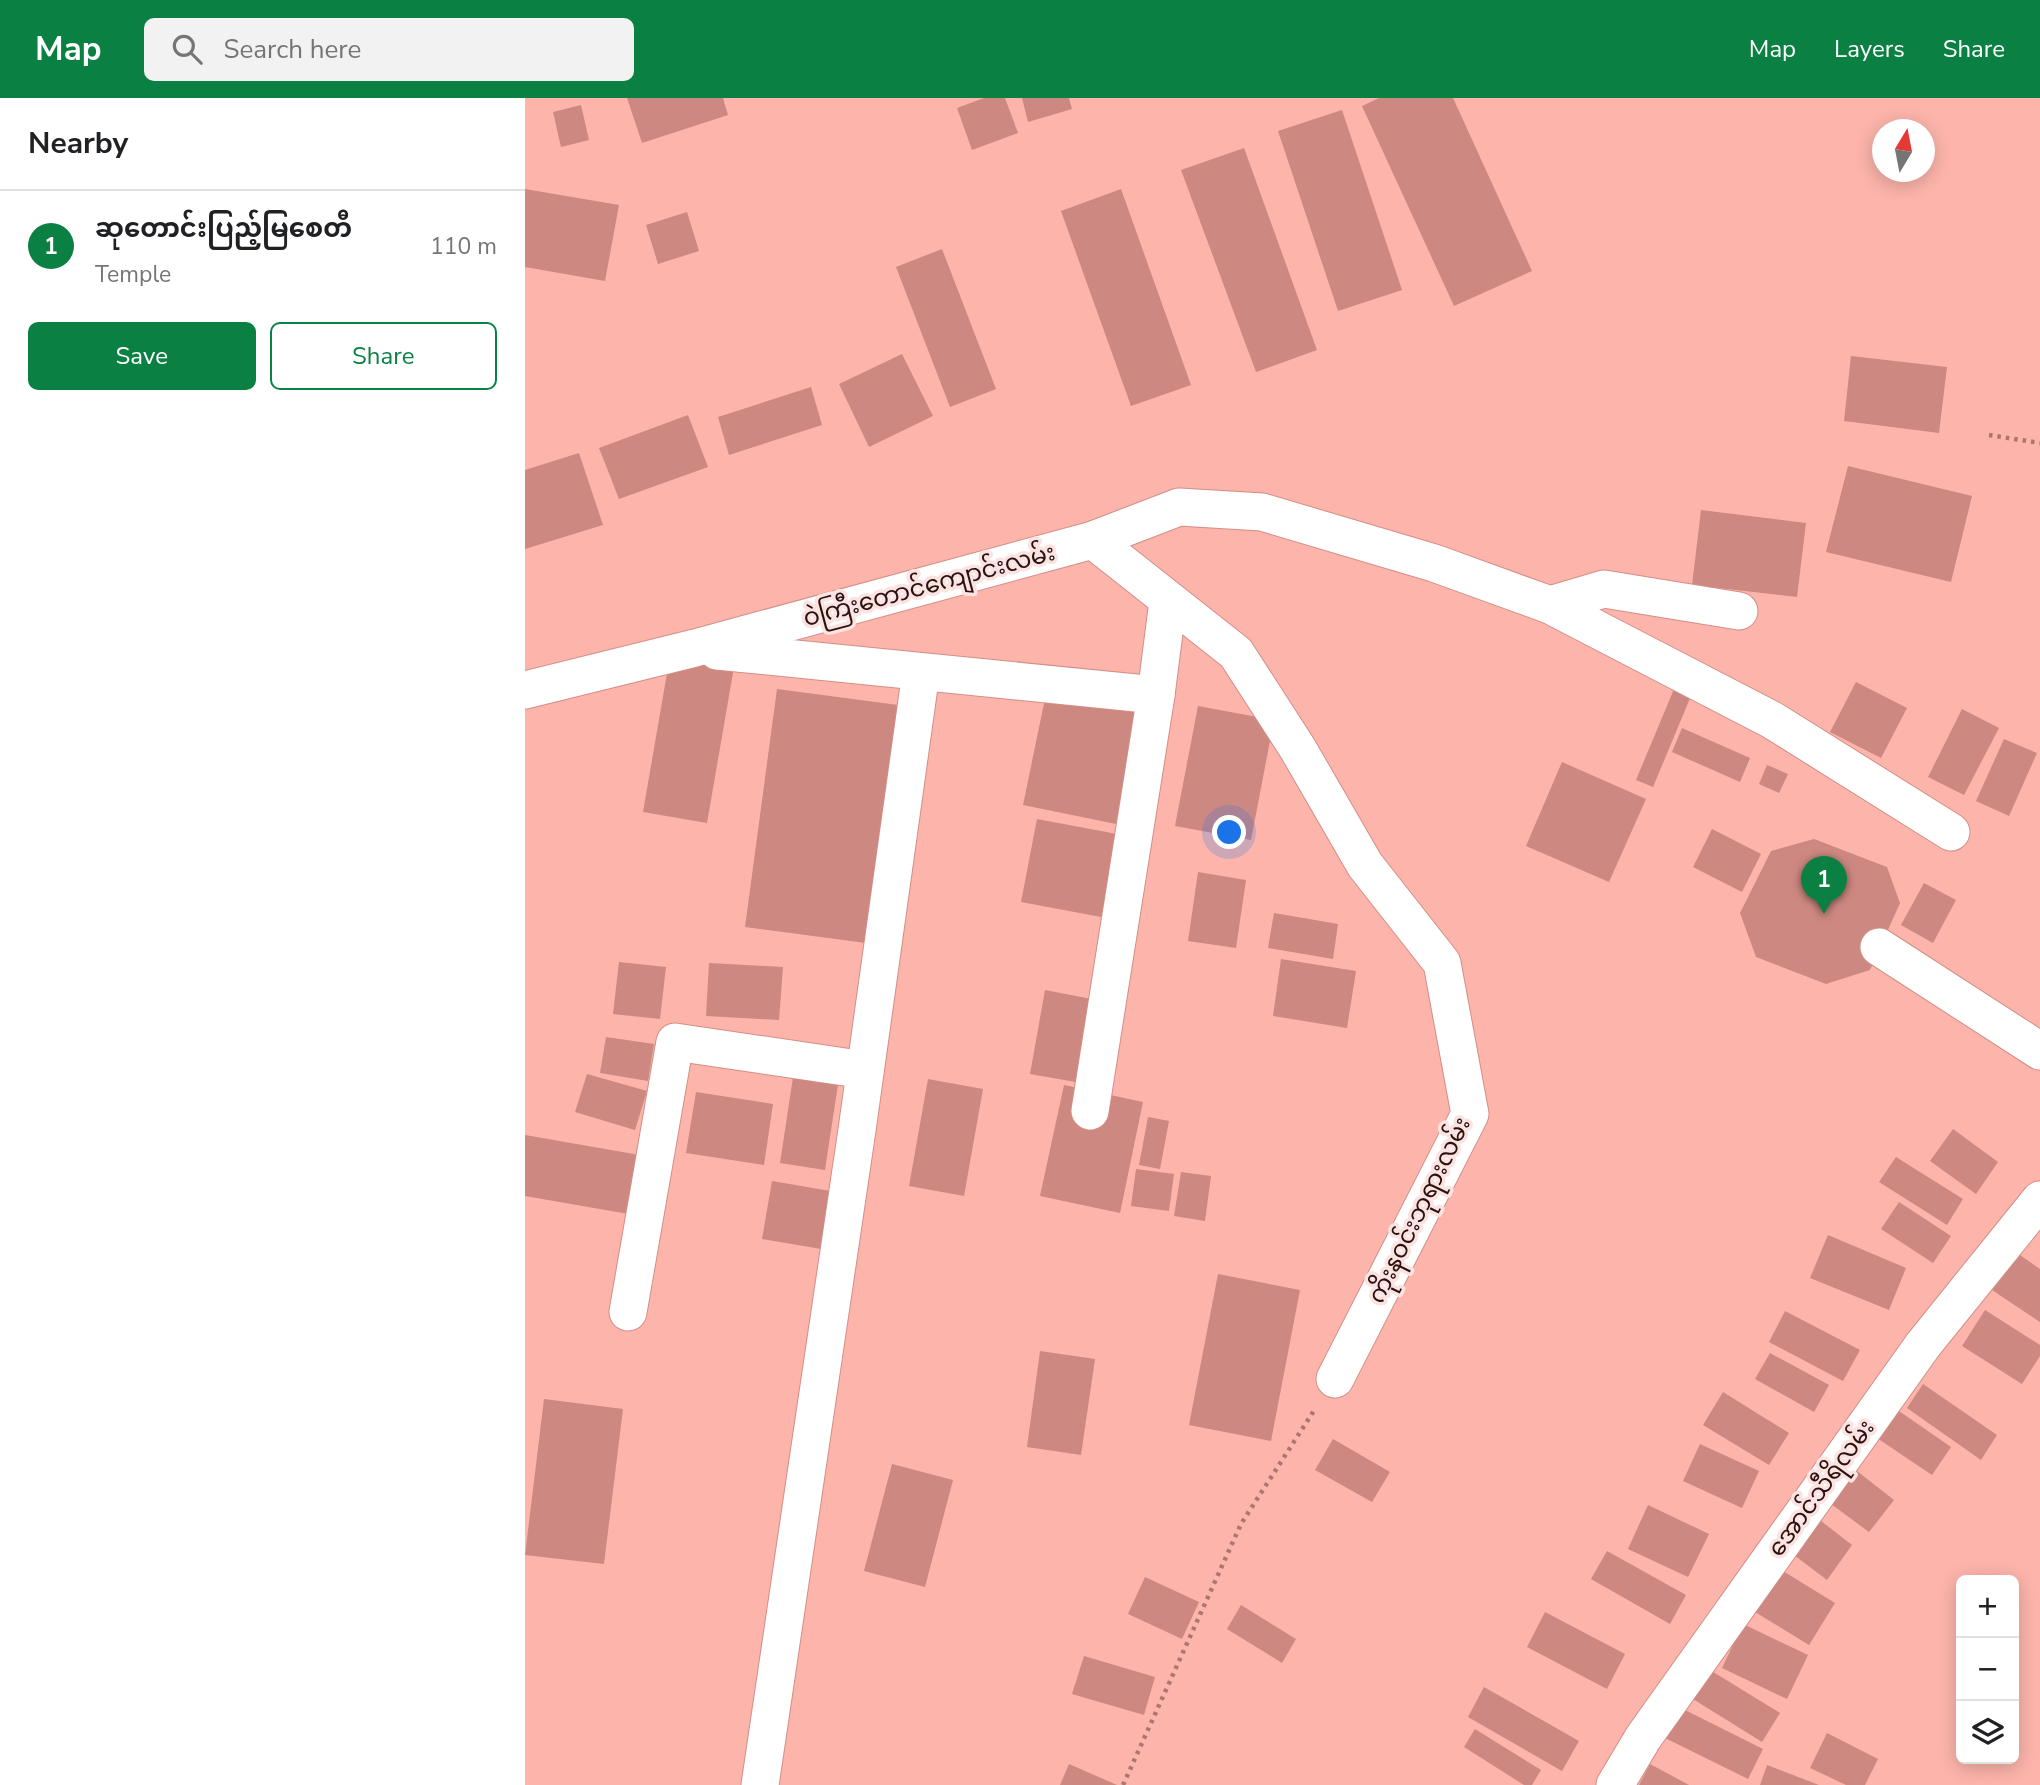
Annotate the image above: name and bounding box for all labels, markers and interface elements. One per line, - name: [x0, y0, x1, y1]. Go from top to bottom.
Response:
- search box: [144, 18, 634, 81]
- text: Map: [35, 27, 102, 72]
- icon: search: [168, 30, 206, 68]
- text: Search here: [224, 32, 361, 67]
- text: Map: [1749, 33, 1796, 65]
- text: Layers: [1834, 33, 1905, 65]
- text: Share: [1943, 33, 2005, 65]
- north arrow: [1872, 119, 1935, 182]
- text: Nearby: [28, 123, 128, 164]
- text: ဆုတောင်းပြည့်မြစေတီ: [95, 211, 352, 246]
- text: 1: [44, 231, 58, 262]
- text: 110 m: [430, 231, 497, 262]
- text: Temple: [95, 259, 171, 290]
- button: Save: [28, 322, 256, 390]
- button: Share: [270, 322, 497, 390]
- street label: ဝဲကြီးတောင်ကျောင်းလမ်း: [799, 536, 1059, 637]
- your location: [1212, 815, 1246, 849]
- pin: 1: [1801, 856, 1847, 914]
- street label: ကိုးနဝင်းဘုရားလမ်း: [1360, 1112, 1481, 1310]
- street label: အောင်သီရိလမ်း: [1760, 1413, 1884, 1565]
- map controls: [1956, 1575, 2019, 1764]
- button: +: [1956, 1575, 2019, 1638]
- button: −: [1956, 1638, 2019, 1701]
- button: layers: [1956, 1701, 2019, 1764]

